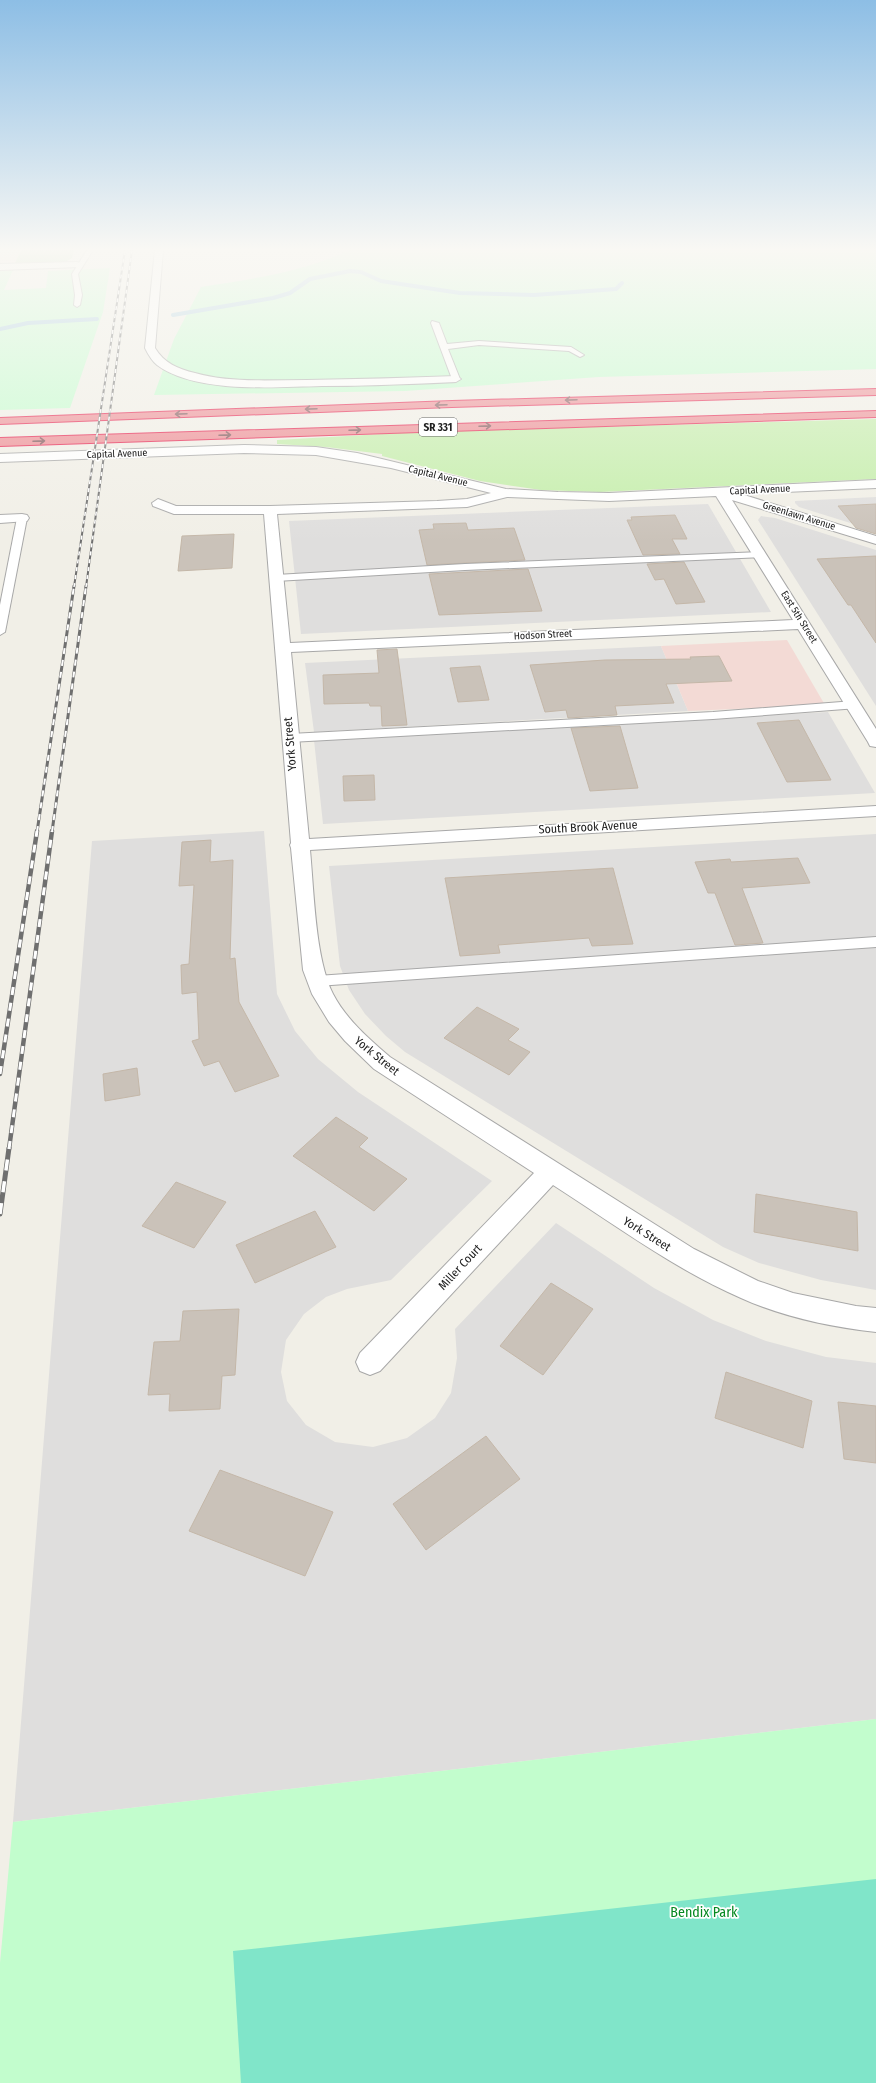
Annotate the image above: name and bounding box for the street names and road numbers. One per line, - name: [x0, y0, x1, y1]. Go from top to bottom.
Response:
- road number: SR 331: [419, 418, 457, 436]
- street label: Capital Avenue: [86, 447, 148, 461]
- street label: Capital Avenue: [407, 463, 469, 489]
- street label: Capital Avenue: [729, 482, 791, 498]
- street label: Greenlawn Avenue: [761, 499, 837, 533]
- street label: East 5th Street: [778, 589, 820, 646]
- street label: Hodson Street: [514, 627, 573, 643]
- street label: York Street: [281, 717, 299, 771]
- street label: South Brook Avenue: [538, 817, 638, 837]
- street label: York Street: [352, 1034, 402, 1078]
- street label: York Street: [621, 1214, 674, 1254]
- street label: Miller Court: [435, 1241, 485, 1293]

